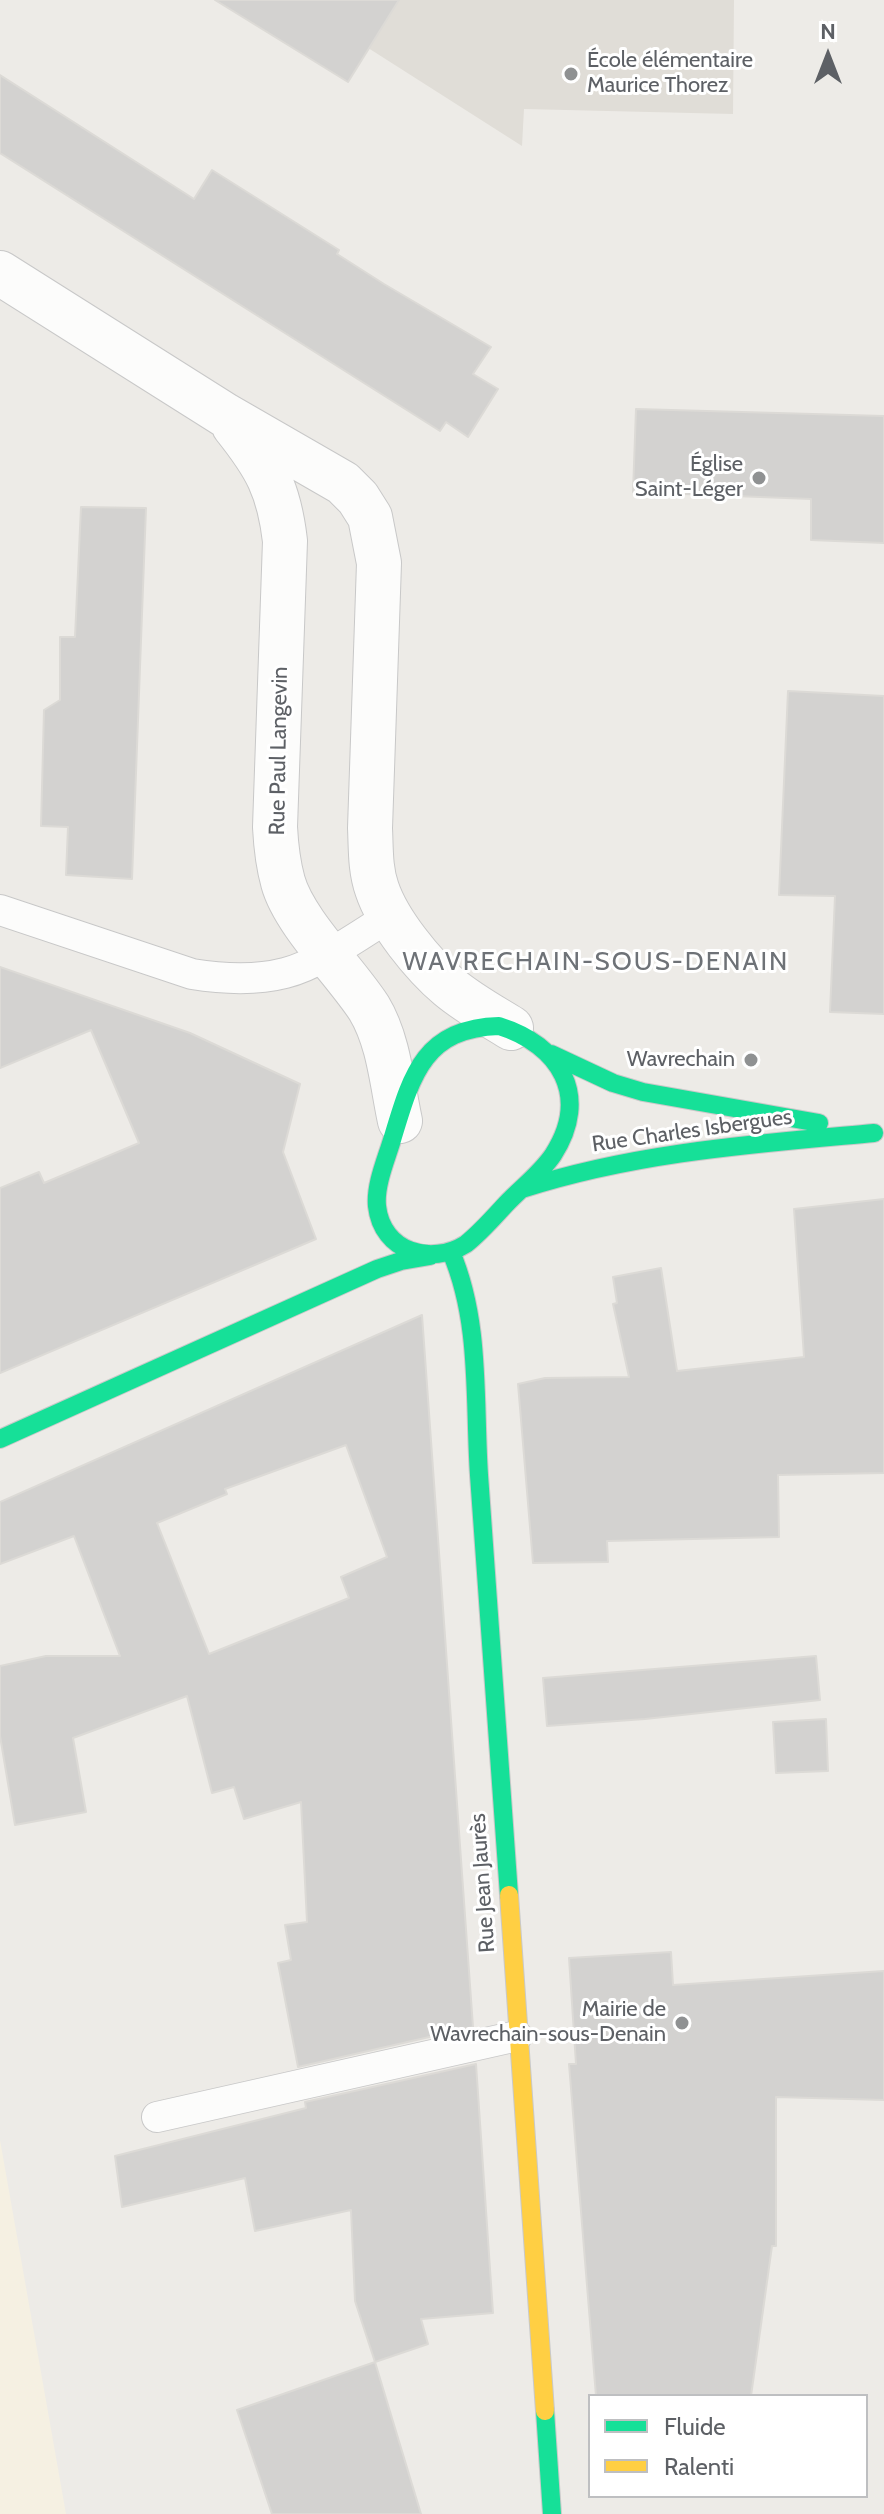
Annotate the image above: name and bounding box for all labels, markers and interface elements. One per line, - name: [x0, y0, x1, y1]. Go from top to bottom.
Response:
- north arrow: [788, 16, 868, 96]
- text: N: [820, 18, 836, 45]
- place label: École élémentaire Maurice Thorez: [587, 48, 753, 100]
- marker: École élémentaire Maurice Thorez: [562, 65, 580, 83]
- place label: Église Saint-Léger: [635, 452, 743, 504]
- marker: Église Saint-Léger: [750, 469, 768, 487]
- street label: Rue Paul Langevin: [264, 666, 294, 836]
- district label: WAVRECHAIN-SOUS-DENAIN: [403, 946, 789, 978]
- place label: Wavrechain: [627, 1047, 735, 1073]
- marker: Wavrechain: [742, 1051, 760, 1069]
- street label: Rue Charles Isbergues: [590, 1104, 794, 1158]
- street label: Rue Jean Jaurès: [465, 1812, 501, 1954]
- place label: Mairie de Wavrechain-sous-Denain: [430, 1997, 666, 2048]
- marker: Mairie de Wavrechain-sous-Denain: [673, 2014, 691, 2032]
- legend: [588, 2394, 868, 2498]
- text: Fluide: [664, 2412, 726, 2441]
- text: Ralenti: [664, 2452, 734, 2481]

